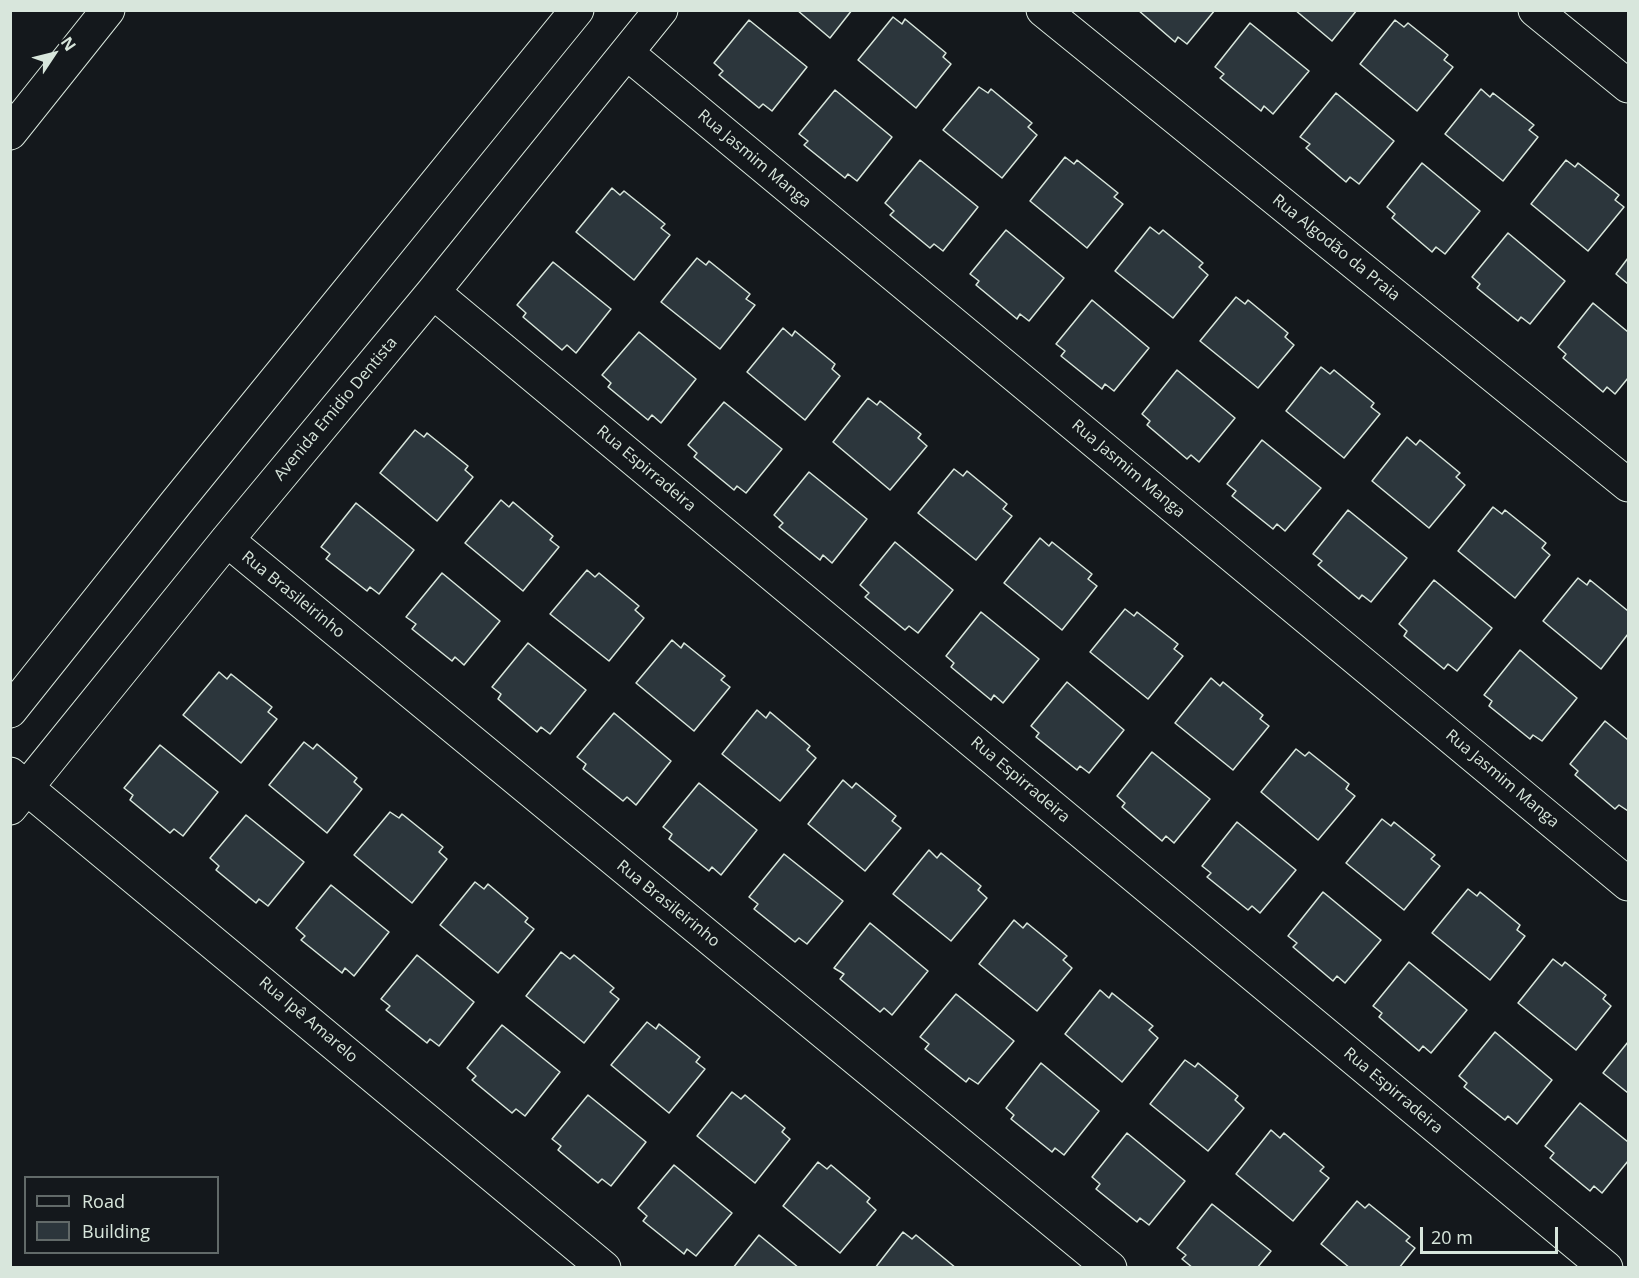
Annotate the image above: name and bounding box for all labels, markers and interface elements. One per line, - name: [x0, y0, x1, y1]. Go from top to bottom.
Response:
- north arrow: [24, 24, 84, 84]
- text: N: [56, 32, 81, 55]
- street label: Rua Jasmim Manga: [693, 106, 815, 212]
- street label: Rua Algodão da Praia: [1268, 191, 1404, 305]
- street label: Avenida Emidio Dentista: [270, 333, 402, 485]
- street label: Rua Jasmim Manga: [1067, 416, 1189, 522]
- street label: Rua Espirradeira: [593, 422, 699, 516]
- street label: Rua Brasileirinho: [238, 548, 348, 642]
- street label: Rua Jasmim Manga: [1441, 726, 1563, 832]
- street label: Rua Espirradeira: [967, 733, 1073, 827]
- street label: Rua Brasileirinho: [613, 857, 723, 951]
- street label: Rua Ipê Amarelo: [255, 973, 361, 1067]
- street label: Rua Espirradeira: [1340, 1044, 1446, 1138]
- legend: [24, 1176, 219, 1254]
- text: Road: [82, 1189, 125, 1213]
- scale bar: [1423, 1215, 1561, 1253]
- text: Building: [82, 1219, 150, 1243]
- text: 20 m: [1431, 1225, 1473, 1249]

